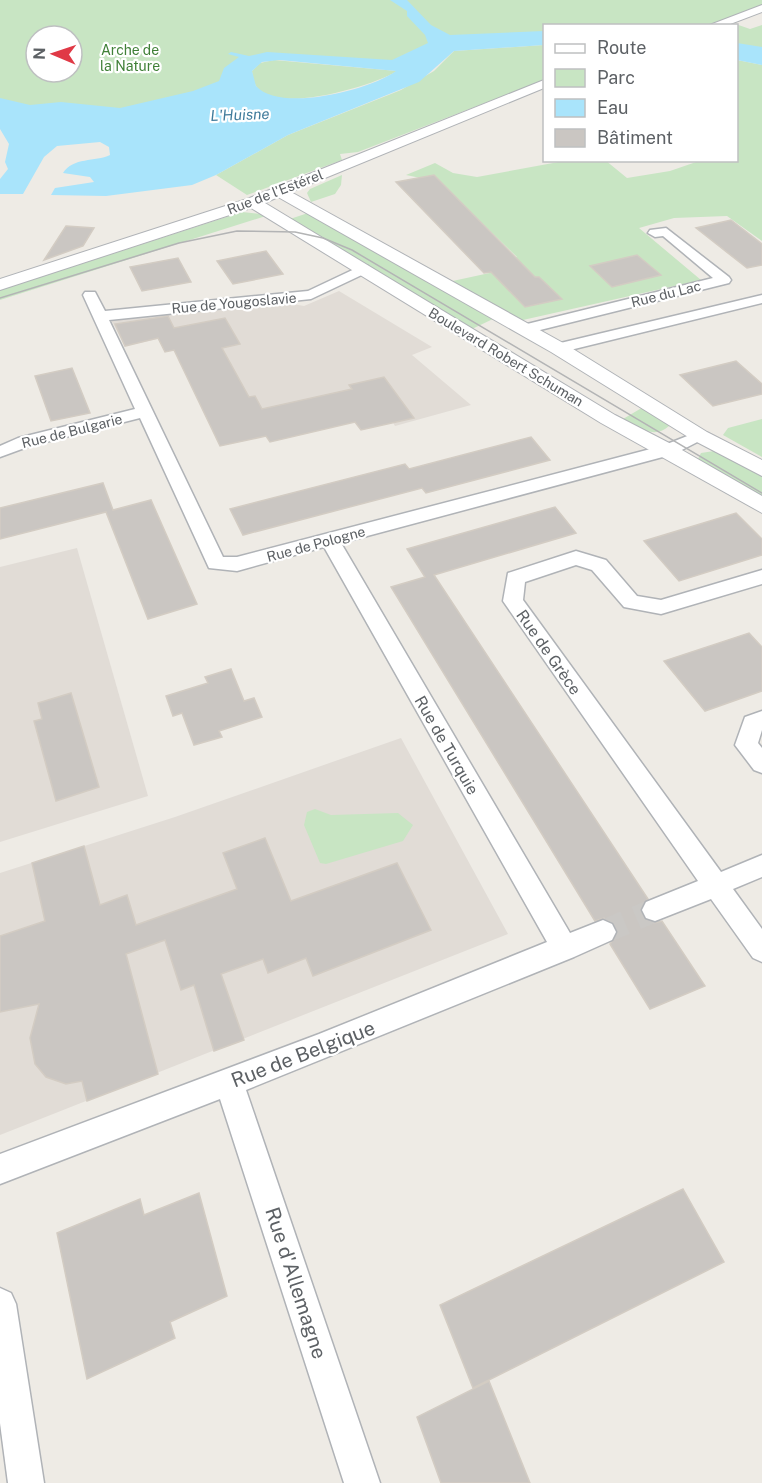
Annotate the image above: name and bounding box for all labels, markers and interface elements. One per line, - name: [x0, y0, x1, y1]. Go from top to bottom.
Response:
- north arrow: [24, 24, 84, 84]
- legend: [543, 24, 738, 162]
- text: Route: [597, 37, 646, 58]
- park label: Arche de la Nature: [100, 42, 160, 74]
- text: N: [30, 47, 49, 60]
- text: Parc: [597, 67, 635, 88]
- text: Eau: [597, 97, 628, 118]
- water label: L'Huisne: [210, 105, 270, 124]
- text: Bâtiment: [597, 127, 673, 148]
- street label: Rue de l'Estérel: [225, 166, 325, 218]
- street label: Rue du Lac: [629, 278, 703, 310]
- street label: Rue de Yougoslavie: [171, 290, 297, 316]
- street label: Boulevard Robert Schuman: [426, 304, 586, 410]
- street label: Rue de Bulgarie: [20, 411, 124, 451]
- street label: Rue de Pologne: [265, 523, 367, 565]
- street label: Rue de Grèce: [512, 606, 585, 699]
- street label: Rue de Turquie: [411, 692, 483, 798]
- street label: Rue de Belgique: [228, 1016, 378, 1092]
- street label: Rue d'Allemagne: [260, 1204, 332, 1362]

